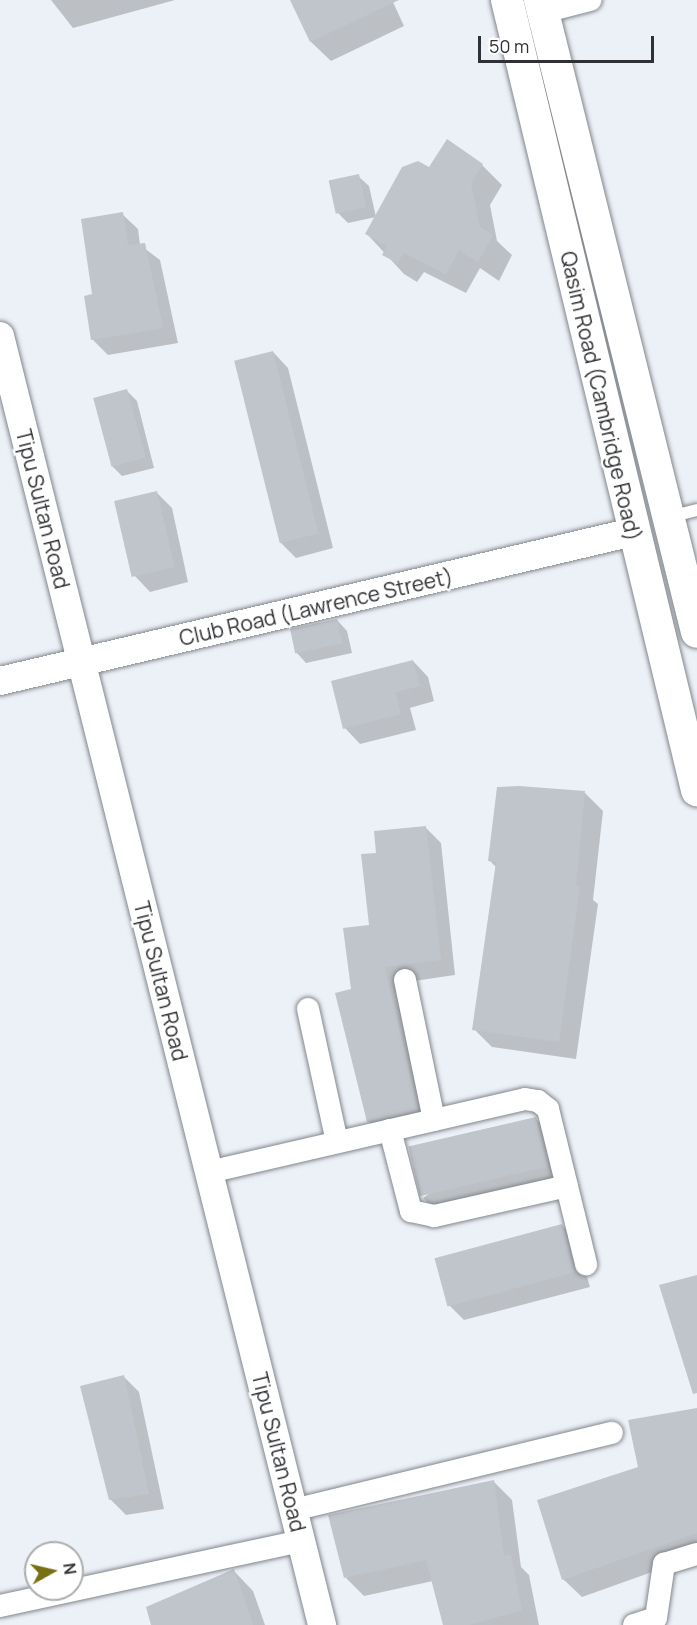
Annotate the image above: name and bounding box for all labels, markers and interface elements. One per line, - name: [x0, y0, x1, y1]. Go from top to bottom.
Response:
- scale bar: [481, 24, 656, 62]
- text: 50 m: [489, 34, 529, 58]
- street label: Qasim Road (Cambridge Road): [555, 249, 647, 543]
- street label: Tipu Sultan Road: [11, 427, 75, 591]
- street label: Club Road (Lawrence Street): [177, 563, 455, 651]
- street label: Tipu Sultan Road: [129, 899, 193, 1063]
- street label: Tipu Sultan Road: [247, 1370, 311, 1534]
- north arrow: [24, 1541, 84, 1601]
- text: N: [58, 1562, 82, 1576]

